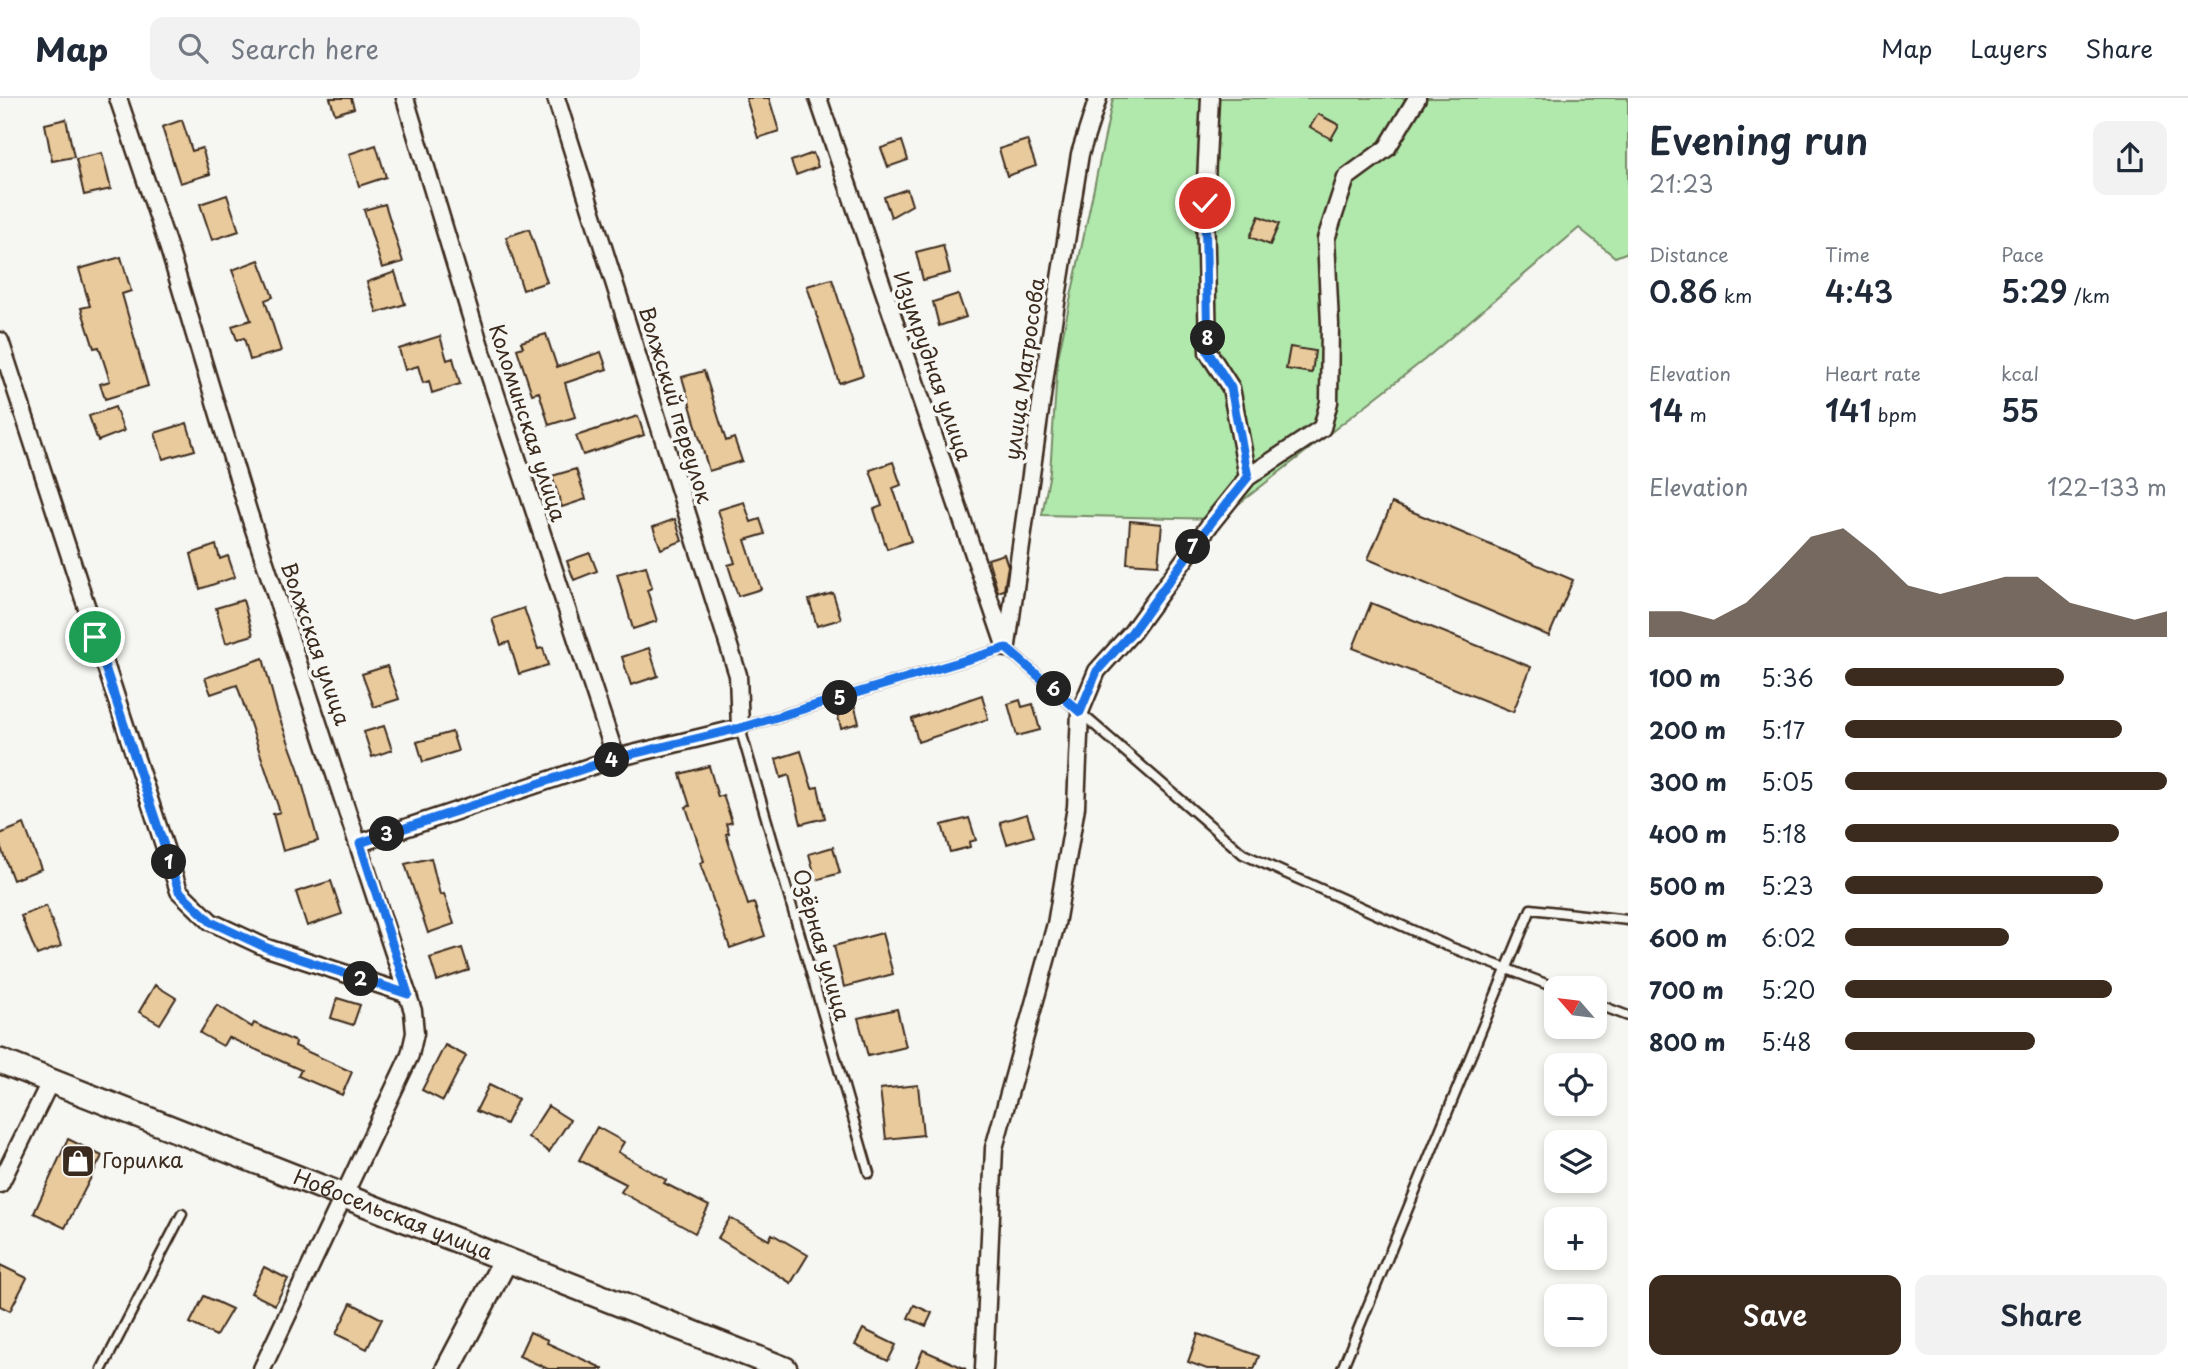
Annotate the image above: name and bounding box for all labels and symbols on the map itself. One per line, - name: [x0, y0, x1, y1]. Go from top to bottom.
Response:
- pin: [1175, 173, 1235, 233]
- street label: Изумрудная улица: [886, 266, 982, 465]
- street label: улица Матросова: [994, 275, 1052, 462]
- street label: Волжский переулок: [632, 302, 722, 507]
- street label: Коломинская улица: [482, 320, 576, 526]
- pin: 8: [1190, 320, 1226, 356]
- pin: 7: [1176, 530, 1210, 564]
- street label: Волжская улица: [274, 557, 360, 730]
- pin: [65, 607, 125, 667]
- pin: 6: [1036, 672, 1072, 706]
- pin: 5: [822, 680, 858, 716]
- pin: 4: [594, 742, 630, 778]
- pin: 3: [370, 816, 404, 852]
- pin: 1: [152, 844, 186, 880]
- street label: Озёрная улица: [786, 865, 860, 1025]
- pin: 2: [344, 962, 378, 996]
- north arrow: [1544, 976, 1606, 1040]
- shop icon: Горилка: [59, 1142, 97, 1180]
- place label: Горилка: [102, 1143, 183, 1175]
- street label: Новосельская улица: [289, 1160, 499, 1267]

